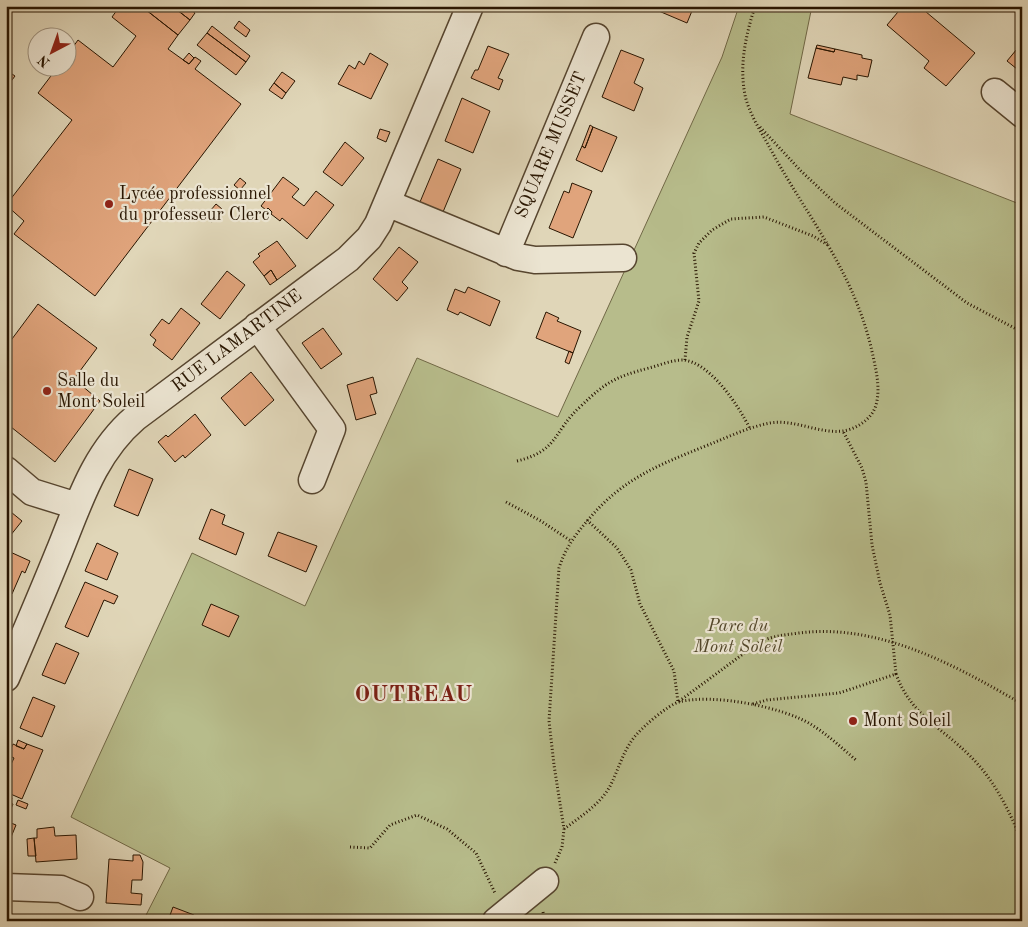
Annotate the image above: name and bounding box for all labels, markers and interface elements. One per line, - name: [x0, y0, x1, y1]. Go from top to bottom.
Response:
- north arrow: [28, 28, 78, 78]
- text: N: [35, 52, 53, 70]
- street label: SQUARE MUSSET: [512, 69, 590, 221]
- place label: Lycée professionnel du professeur Clerc: [119, 185, 271, 224]
- marker: Lycée professionnel du professeur Clerc: [103, 198, 115, 210]
- street label: RUE LAMARTINE: [169, 286, 305, 396]
- place label: Salle du Mont Soleil: [57, 372, 145, 411]
- marker: Salle du Mont Soleil: [41, 385, 53, 397]
- park label: Parc du Mont Soleil: [693, 617, 783, 656]
- district label: OUTREAU: [355, 684, 473, 706]
- place label: Mont Soleil: [863, 712, 951, 730]
- marker: Mont Soleil: [847, 715, 859, 727]

